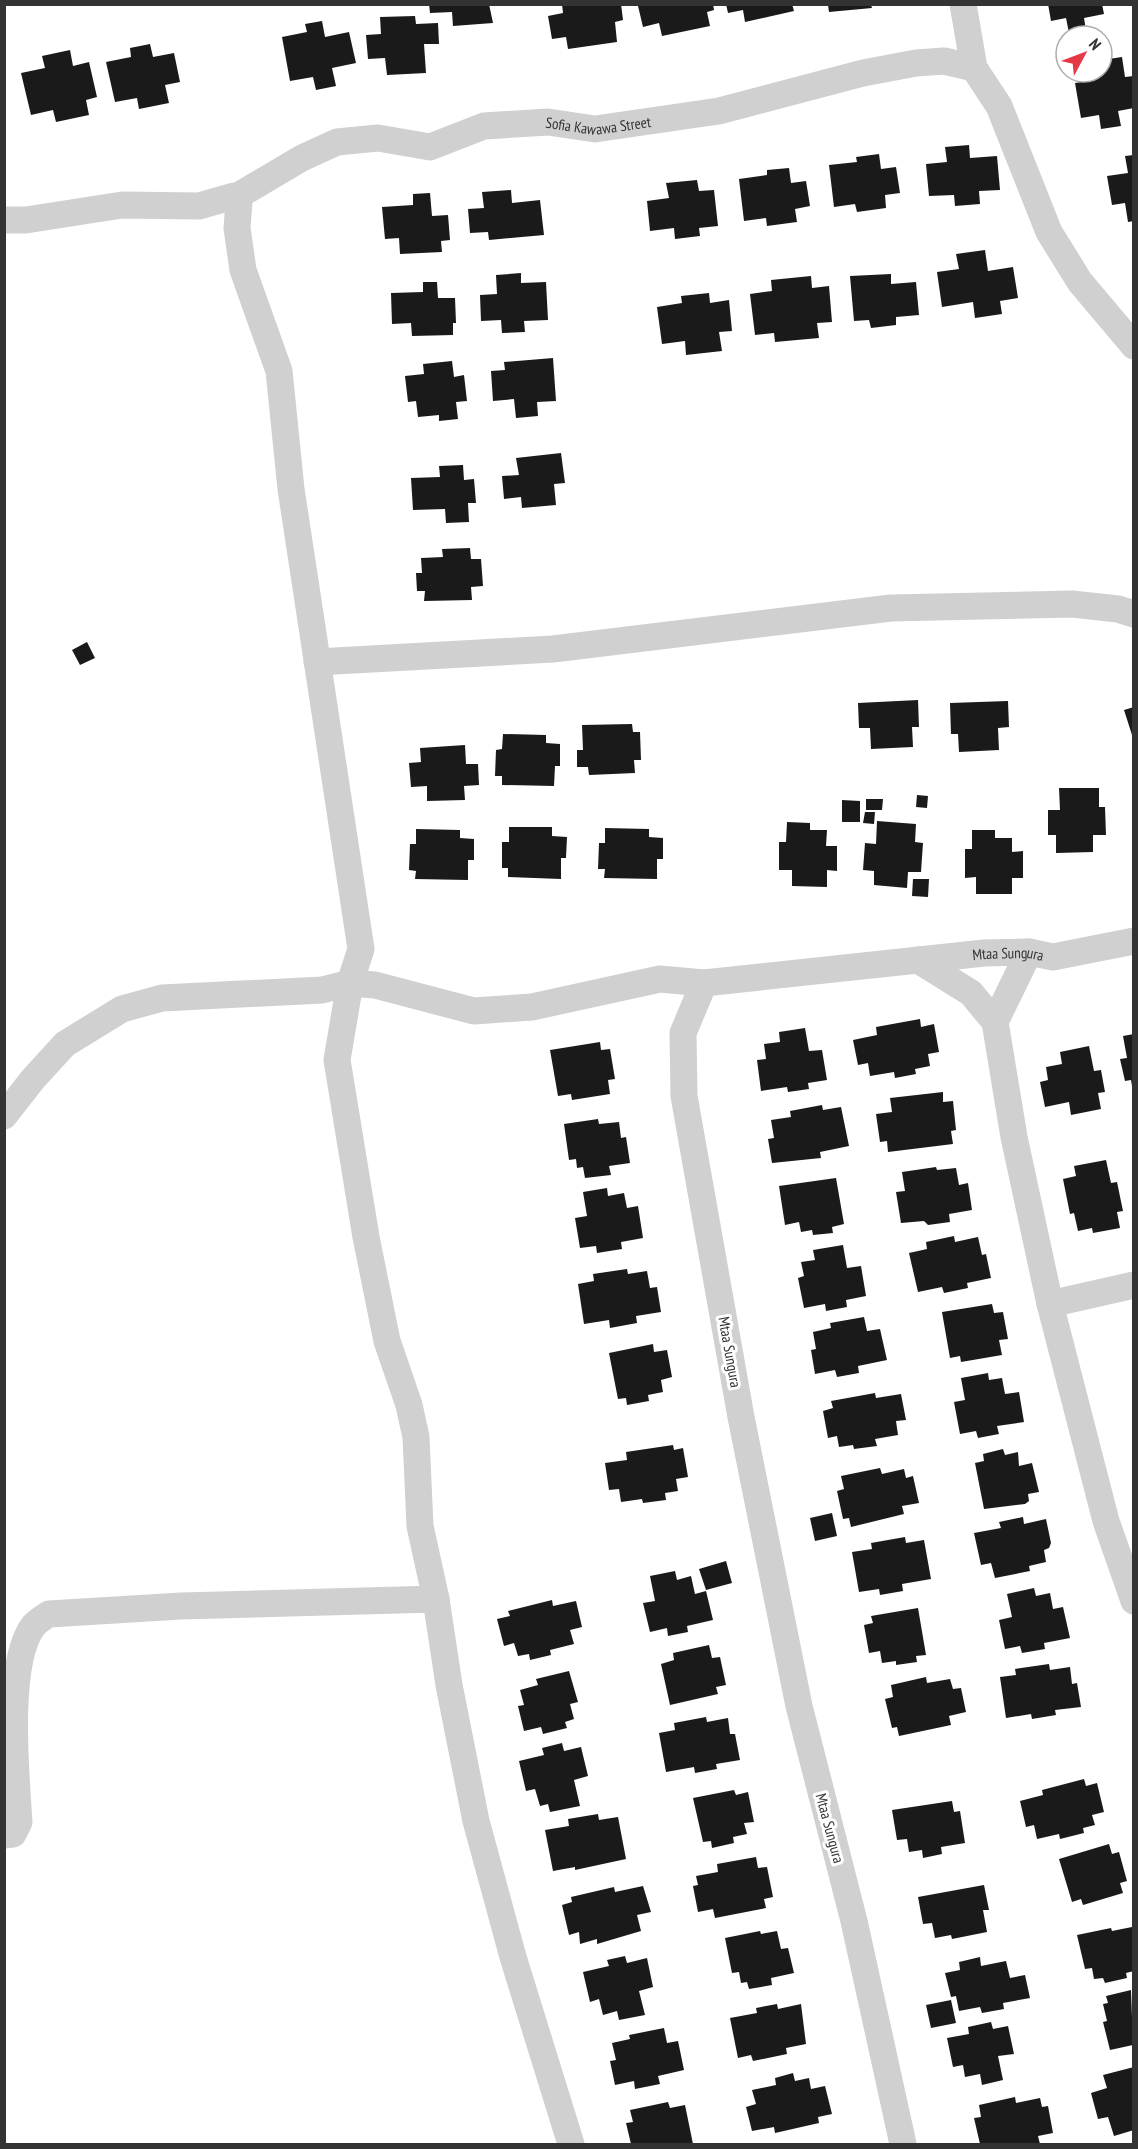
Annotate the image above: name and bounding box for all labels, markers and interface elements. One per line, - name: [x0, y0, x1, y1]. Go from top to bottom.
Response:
- north arrow: [1054, 24, 1114, 84]
- text: N: [1085, 34, 1106, 54]
- street label: Sofia Kawawa Street: [545, 112, 652, 139]
- street label: Mtaa Sungura: [971, 942, 1046, 964]
- street label: Mtaa Sungura: [714, 1315, 746, 1389]
- street label: Mtaa Sungura: [812, 1791, 848, 1865]

